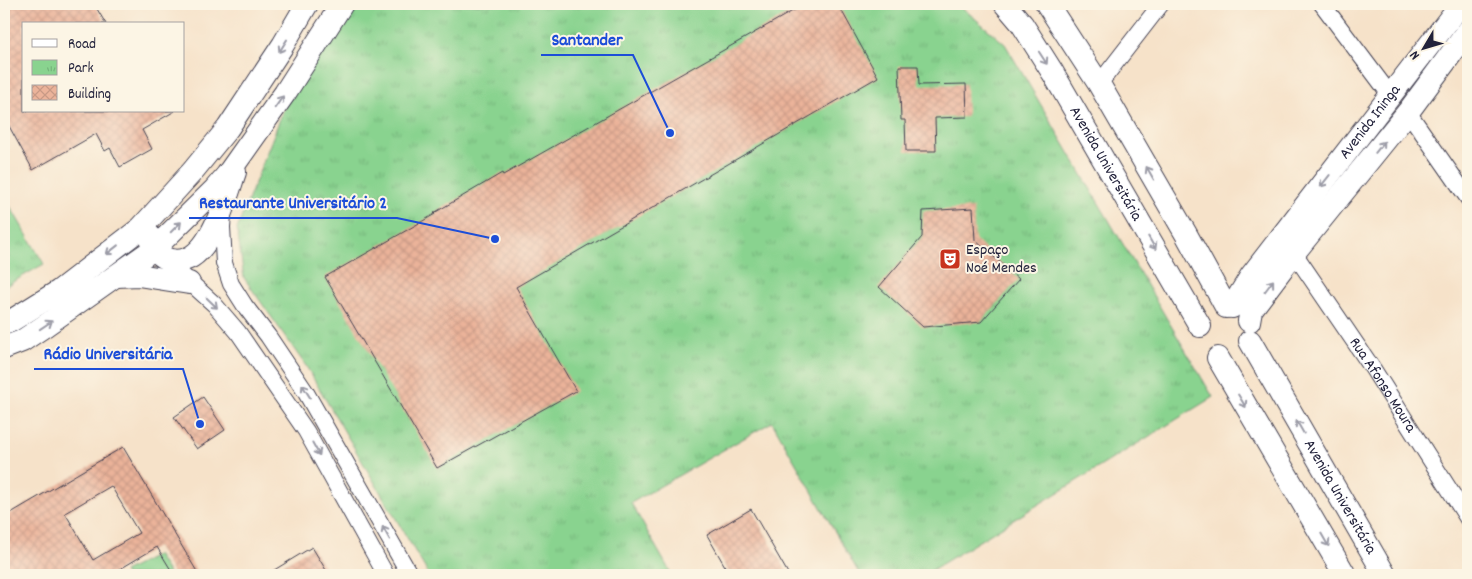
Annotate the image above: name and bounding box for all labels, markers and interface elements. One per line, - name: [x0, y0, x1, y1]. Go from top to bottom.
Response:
- legend: [22, 22, 185, 112]
- callout: Santander: [541, 22, 633, 55]
- north arrow: [1400, 22, 1450, 72]
- text: Santander: [551, 29, 623, 54]
- text: Road: [68, 34, 96, 56]
- one-way arrow: [277, 38, 287, 52]
- text: N: [1405, 46, 1425, 64]
- one-way arrow: [1038, 51, 1049, 65]
- text: Park: [68, 58, 94, 80]
- street label: Avenida Ininga: [1334, 79, 1406, 164]
- text: Building: [68, 84, 111, 106]
- one-way arrow: [274, 95, 284, 109]
- street label: Avenida Universitária: [1063, 102, 1148, 226]
- one-way arrow: [1374, 141, 1385, 154]
- one-way arrow: [1145, 166, 1155, 180]
- one-way arrow: [1320, 174, 1330, 188]
- callout: Restaurante Universitário 2: [189, 185, 397, 218]
- text: Restaurante Universitário 2: [199, 192, 387, 217]
- one-way arrow: [170, 221, 182, 234]
- one-way arrow: [1147, 236, 1157, 251]
- place label: Espaço Noé Mendes: [966, 239, 1037, 280]
- one-way arrow: [105, 245, 119, 255]
- theatre icon: Espaço Noé Mendes: [938, 247, 962, 271]
- one-way arrow: [1264, 279, 1274, 293]
- one-way arrow: [206, 297, 218, 309]
- one-way arrow: [39, 320, 53, 330]
- street label: Rua Afonso Moura: [1343, 333, 1422, 437]
- callout: Rádio Universitária: [34, 336, 183, 369]
- text: Rádio Universitária: [44, 343, 173, 368]
- one-way arrow: [300, 385, 310, 399]
- one-way arrow: [1237, 393, 1247, 407]
- one-way arrow: [1294, 420, 1304, 434]
- street label: Avenida Universitária: [1298, 435, 1382, 559]
- one-way arrow: [312, 442, 322, 456]
- one-way arrow: [381, 525, 391, 540]
- one-way arrow: [1320, 533, 1330, 547]

